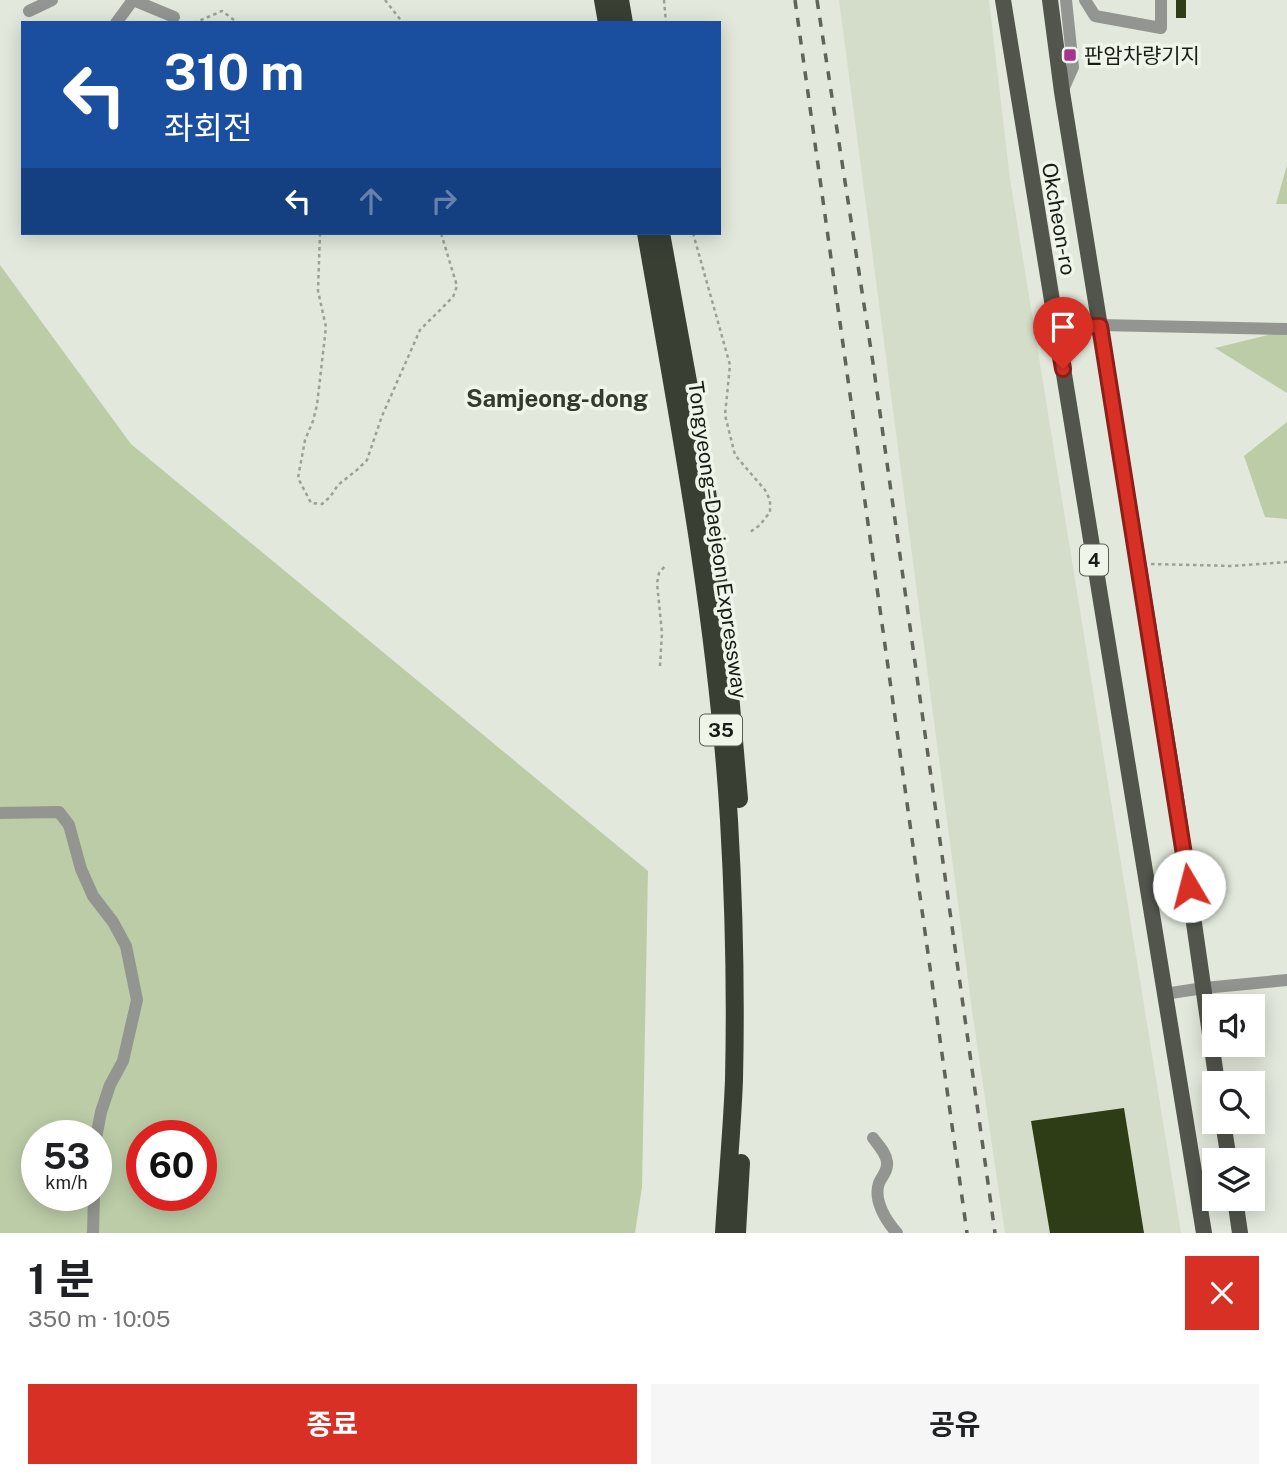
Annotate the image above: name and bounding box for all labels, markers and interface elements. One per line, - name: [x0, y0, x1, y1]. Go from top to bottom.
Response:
- text: 310 m: [164, 43, 304, 101]
- place label: 판암차량기지: [1084, 43, 1200, 68]
- marker: 판암차량기지: [1062, 47, 1078, 63]
- icon: left: [49, 49, 140, 140]
- text: 좌회전: [164, 109, 252, 146]
- street label: Okcheon-ro: [1037, 161, 1081, 277]
- icon: left: [279, 182, 317, 220]
- icon: ahead: [352, 182, 390, 220]
- icon: right: [425, 182, 463, 220]
- pin: [1033, 297, 1093, 369]
- icon: arrive: [1044, 308, 1082, 346]
- street label: Tongyeong–Daejeon Expressway: [683, 380, 753, 700]
- district label: Samjeong-dong: [466, 384, 648, 412]
- road number: 4: [1080, 544, 1108, 576]
- road number: 35: [700, 715, 742, 746]
- position arrow: [1152, 849, 1226, 923]
- map controls: [1202, 994, 1265, 1211]
- button: sound: [1202, 994, 1265, 1057]
- button: search: [1202, 1071, 1265, 1134]
- speed limit sign: 60: [126, 1120, 217, 1211]
- text: 53: [43, 1136, 90, 1177]
- button: layers: [1202, 1148, 1265, 1211]
- text: km/h: [45, 1172, 88, 1193]
- text: 1 분: [28, 1254, 94, 1303]
- button: close: [1185, 1256, 1259, 1330]
- text: 350 m · 10:05: [28, 1305, 171, 1332]
- button: 종료: [28, 1384, 637, 1464]
- button: 공유: [651, 1384, 1259, 1464]

